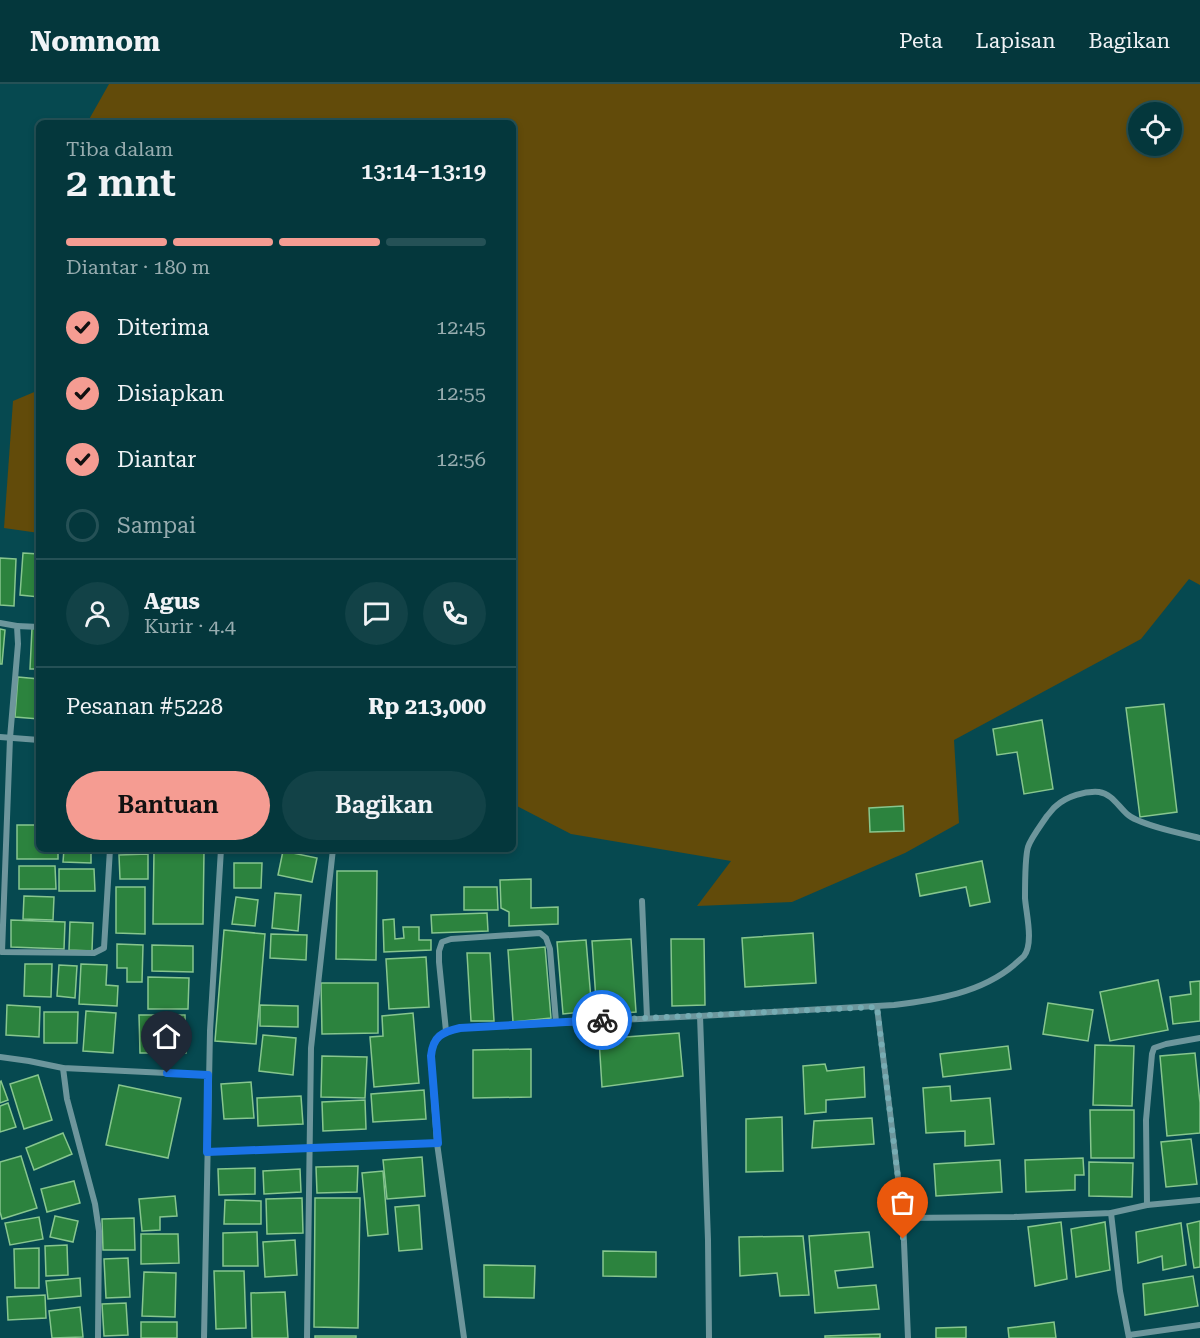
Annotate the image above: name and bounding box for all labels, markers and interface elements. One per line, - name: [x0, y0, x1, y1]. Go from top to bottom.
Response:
- text: Nomnom: [30, 25, 160, 58]
- text: Peta: [899, 29, 943, 53]
- text: Lapisan: [976, 29, 1056, 53]
- text: Bagikan: [1089, 29, 1170, 53]
- map controls: [1128, 102, 1182, 156]
- button: locate: [1128, 102, 1182, 156]
- text: Tiba dalam: [66, 137, 173, 161]
- text: 13:14–13:19: [361, 159, 486, 184]
- text: 2 mnt: [66, 160, 176, 206]
- text: Diantar · 180 m: [66, 255, 210, 279]
- icon: check: [66, 311, 99, 344]
- text: Diterima: [117, 315, 209, 340]
- text: 12:45: [436, 315, 486, 339]
- icon: check: [66, 377, 99, 410]
- text: Disiapkan: [117, 381, 224, 406]
- text: 12:55: [436, 381, 486, 405]
- icon: check: [66, 443, 99, 476]
- text: Diantar: [117, 447, 196, 472]
- text: 12:56: [436, 447, 486, 471]
- text: Sampai: [117, 513, 196, 538]
- button: person: [66, 582, 129, 645]
- button: chat: [345, 582, 408, 645]
- button: phone: [423, 582, 486, 645]
- text: Agus: [144, 589, 200, 614]
- text: Kurir · 4.4: [144, 614, 236, 638]
- text: Pesanan #5228: [66, 694, 223, 719]
- text: Rp 213,000: [368, 694, 486, 719]
- button: Bantuan: [66, 771, 270, 840]
- button: Bagikan: [282, 771, 486, 840]
- courier: [572, 990, 632, 1050]
- icon: bike: [586, 1004, 619, 1037]
- pin: [141, 1011, 192, 1073]
- icon: home: [150, 1020, 183, 1053]
- pin: [877, 1177, 928, 1239]
- icon: bag: [886, 1186, 919, 1219]

